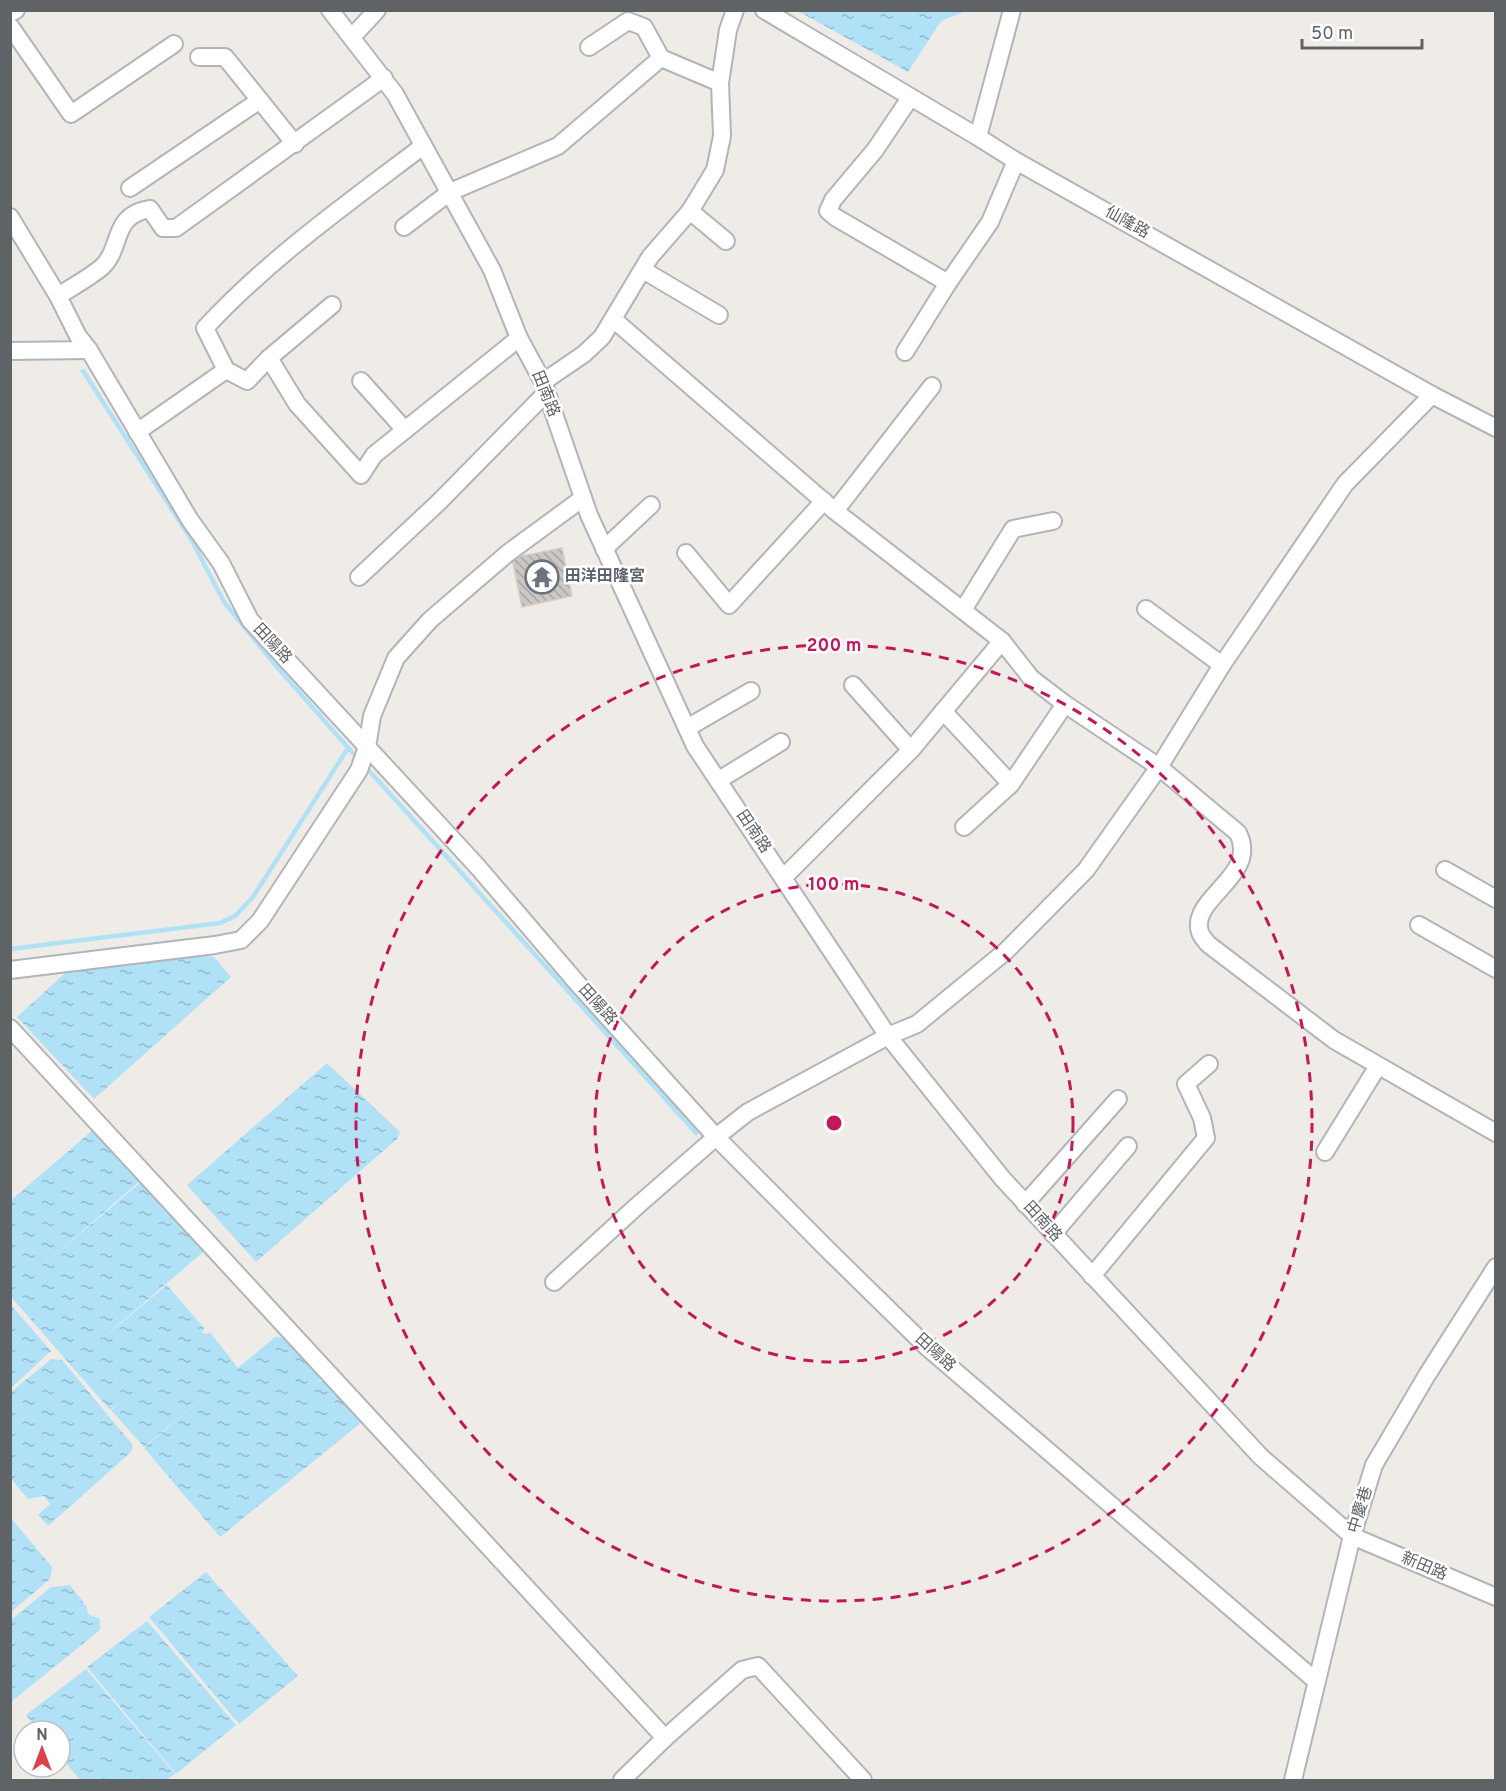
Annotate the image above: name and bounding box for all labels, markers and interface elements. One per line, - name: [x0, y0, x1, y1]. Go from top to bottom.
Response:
- scale bar: [1302, 12, 1422, 50]
- text: 50 m: [1311, 23, 1353, 46]
- street label: 仙隆路: [1101, 203, 1153, 243]
- street label: 田南路: [527, 368, 563, 420]
- temple icon: 田洋田隆宮: [524, 559, 560, 595]
- place label: 田洋田隆宮: [565, 567, 645, 587]
- street label: 田陽路: [248, 620, 296, 668]
- text: 200 m: [806, 635, 862, 658]
- street label: 田南路: [731, 807, 775, 857]
- text: 100 m: [808, 874, 860, 897]
- street label: 田陽路: [574, 980, 620, 1030]
- centre of rings: [824, 1113, 844, 1133]
- street label: 田南路: [1019, 1197, 1065, 1247]
- street label: 田陽路: [910, 1330, 960, 1376]
- street label: 中慶巷: [1343, 1484, 1378, 1536]
- street label: 新田路: [1398, 1548, 1450, 1586]
- north arrow: [12, 1719, 72, 1779]
- text: N: [36, 1726, 48, 1746]

